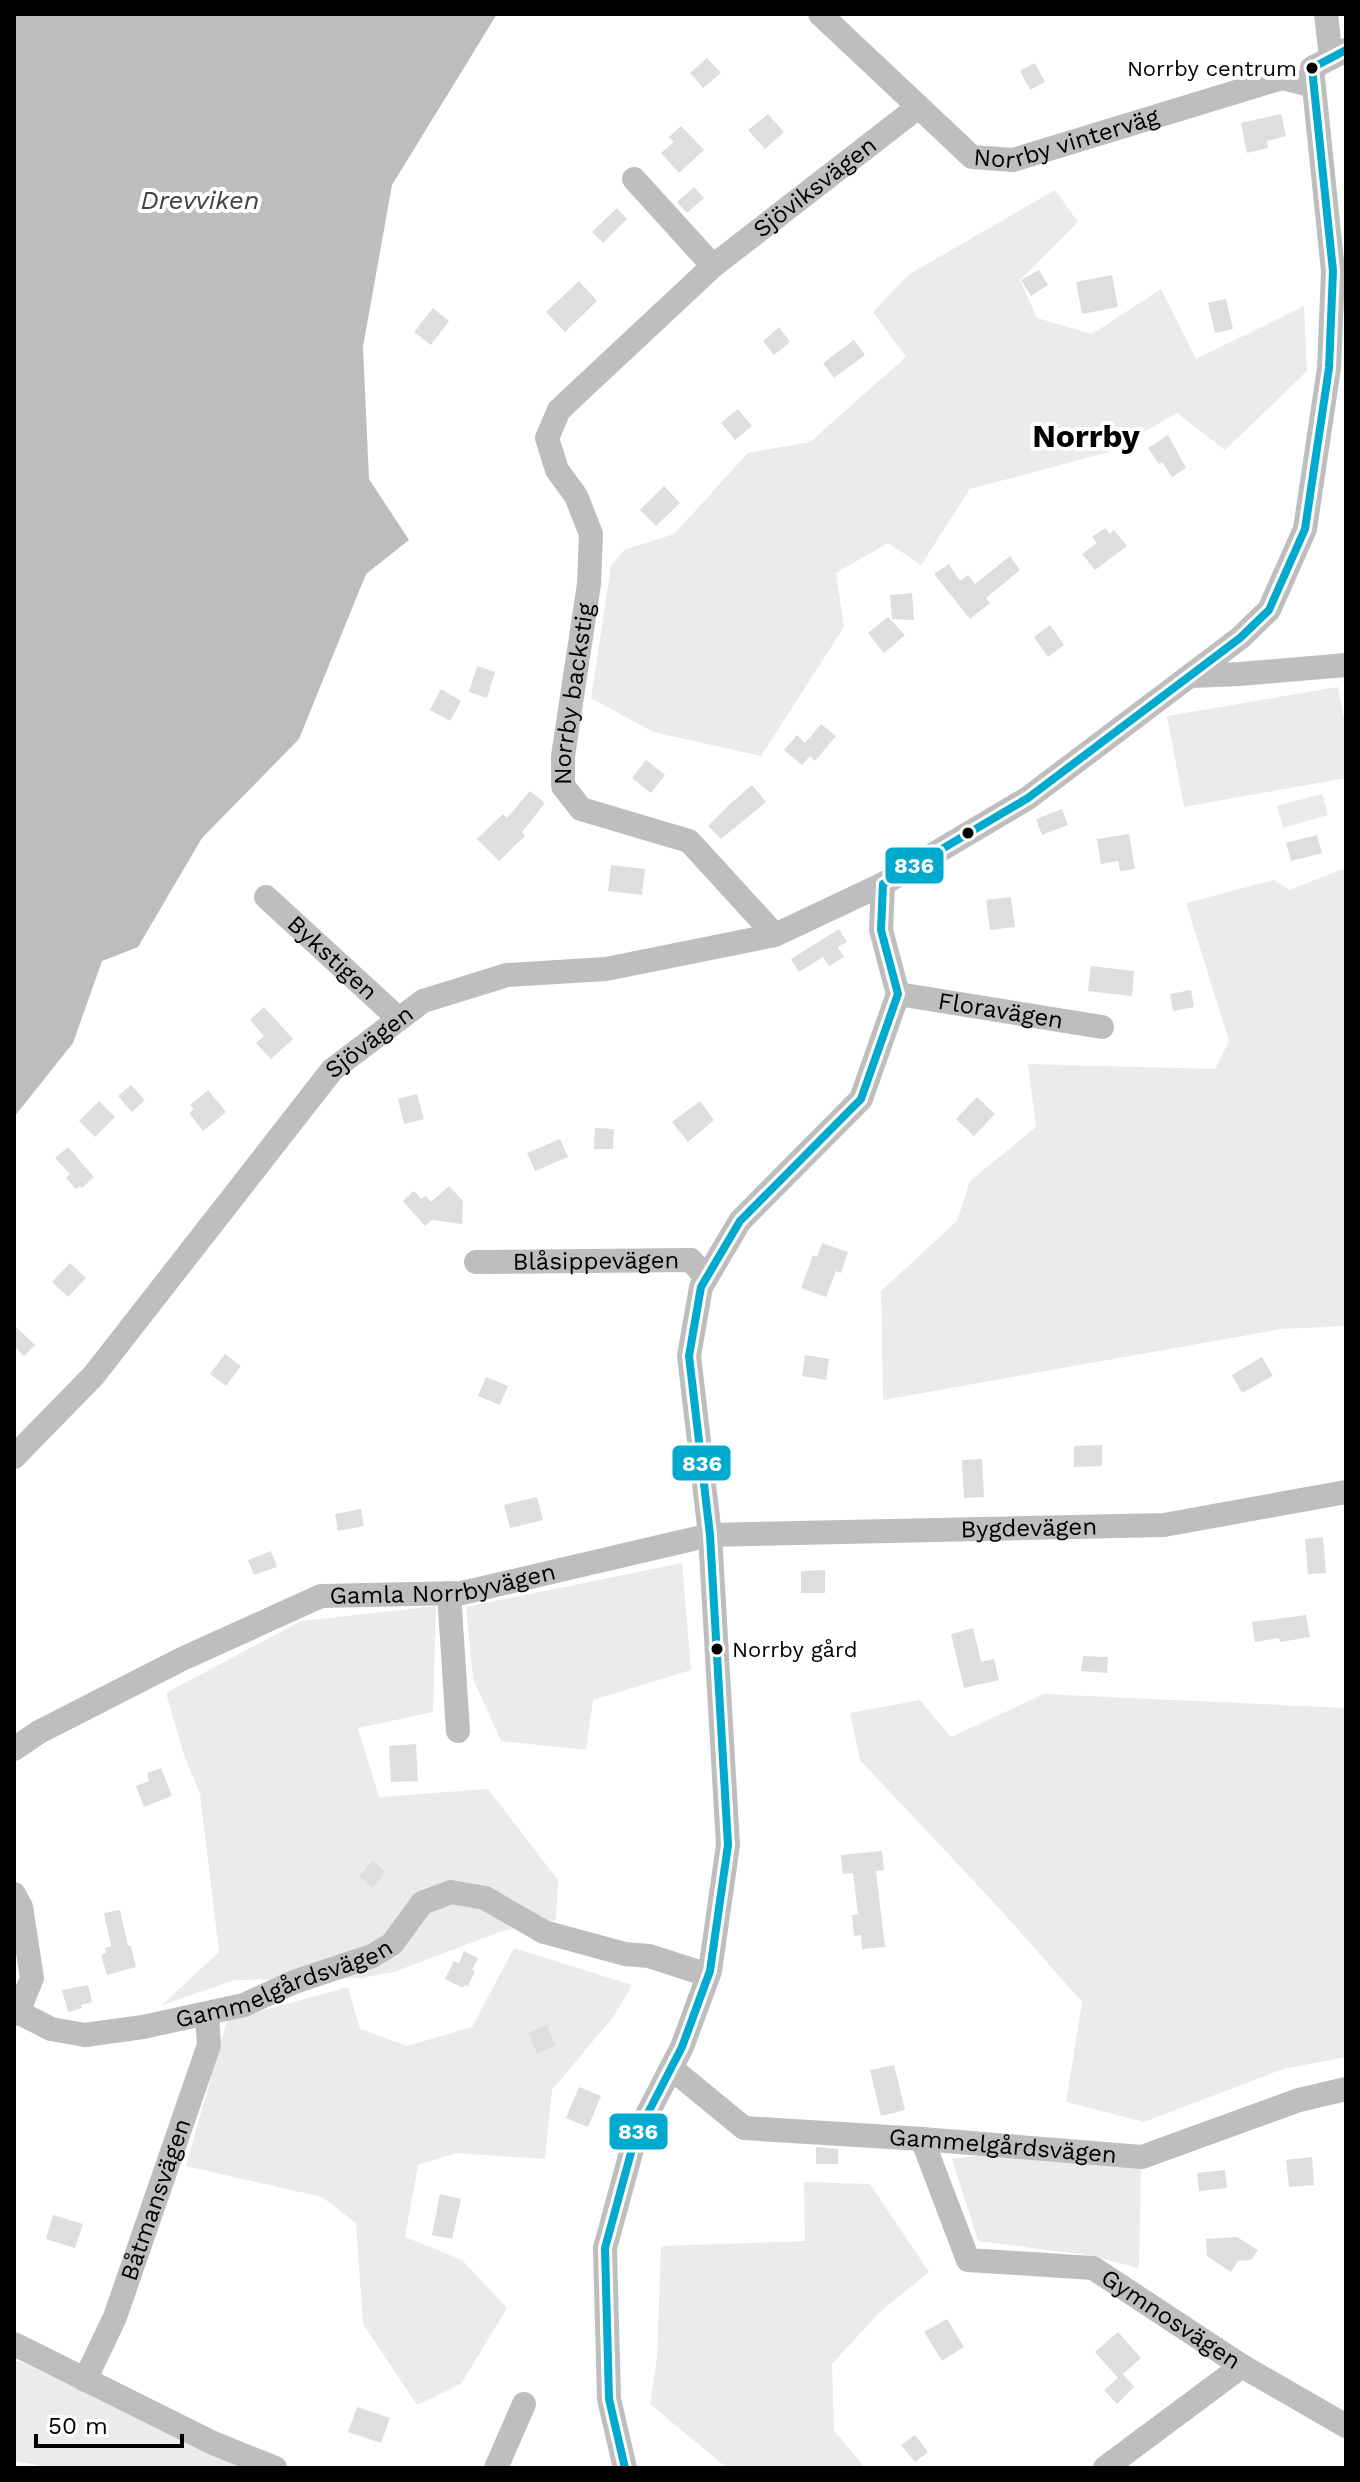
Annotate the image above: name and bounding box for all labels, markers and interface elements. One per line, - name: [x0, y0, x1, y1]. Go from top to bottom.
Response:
- place label: Norrby centrum: [1127, 56, 1297, 81]
- marker: Norrby centrum: [1304, 60, 1320, 76]
- street label: Norrby vinterväg: [973, 102, 1163, 174]
- street label: Sjöviksvägen: [748, 131, 882, 243]
- water label: Drevviken: [141, 185, 259, 215]
- district label: Norrby: [1032, 417, 1141, 455]
- street label: Norrby backstig: [549, 601, 600, 785]
- unlabelled marker: [960, 825, 976, 841]
- line badge: 836: [884, 846, 945, 885]
- text: 836: [894, 853, 934, 878]
- street label: Bykstigen: [282, 910, 383, 1006]
- street label: Floravägen: [936, 987, 1065, 1035]
- street label: Sjövägen: [319, 999, 419, 1084]
- street label: Blåsippevägen: [513, 1246, 679, 1276]
- line badge: 836: [671, 1444, 732, 1482]
- text: 836: [682, 1451, 722, 1476]
- street label: Bygdevägen: [960, 1512, 1097, 1543]
- street label: Gamla Norrbyvägen: [329, 1558, 558, 1610]
- place label: Norrby gård: [732, 1637, 857, 1662]
- marker: Norrby gård: [709, 1641, 725, 1657]
- street label: Gammelgårdsvägen: [173, 1933, 398, 2034]
- line badge: 836: [608, 2112, 669, 2151]
- street label: Båtmansvägen: [115, 2115, 197, 2284]
- text: 836: [618, 2119, 658, 2144]
- street label: Gammelgårdsvägen: [888, 2123, 1118, 2169]
- street label: Gymnosvägen: [1096, 2263, 1246, 2375]
- scale bar: [36, 2398, 182, 2448]
- text: 50 m: [48, 2412, 108, 2440]

